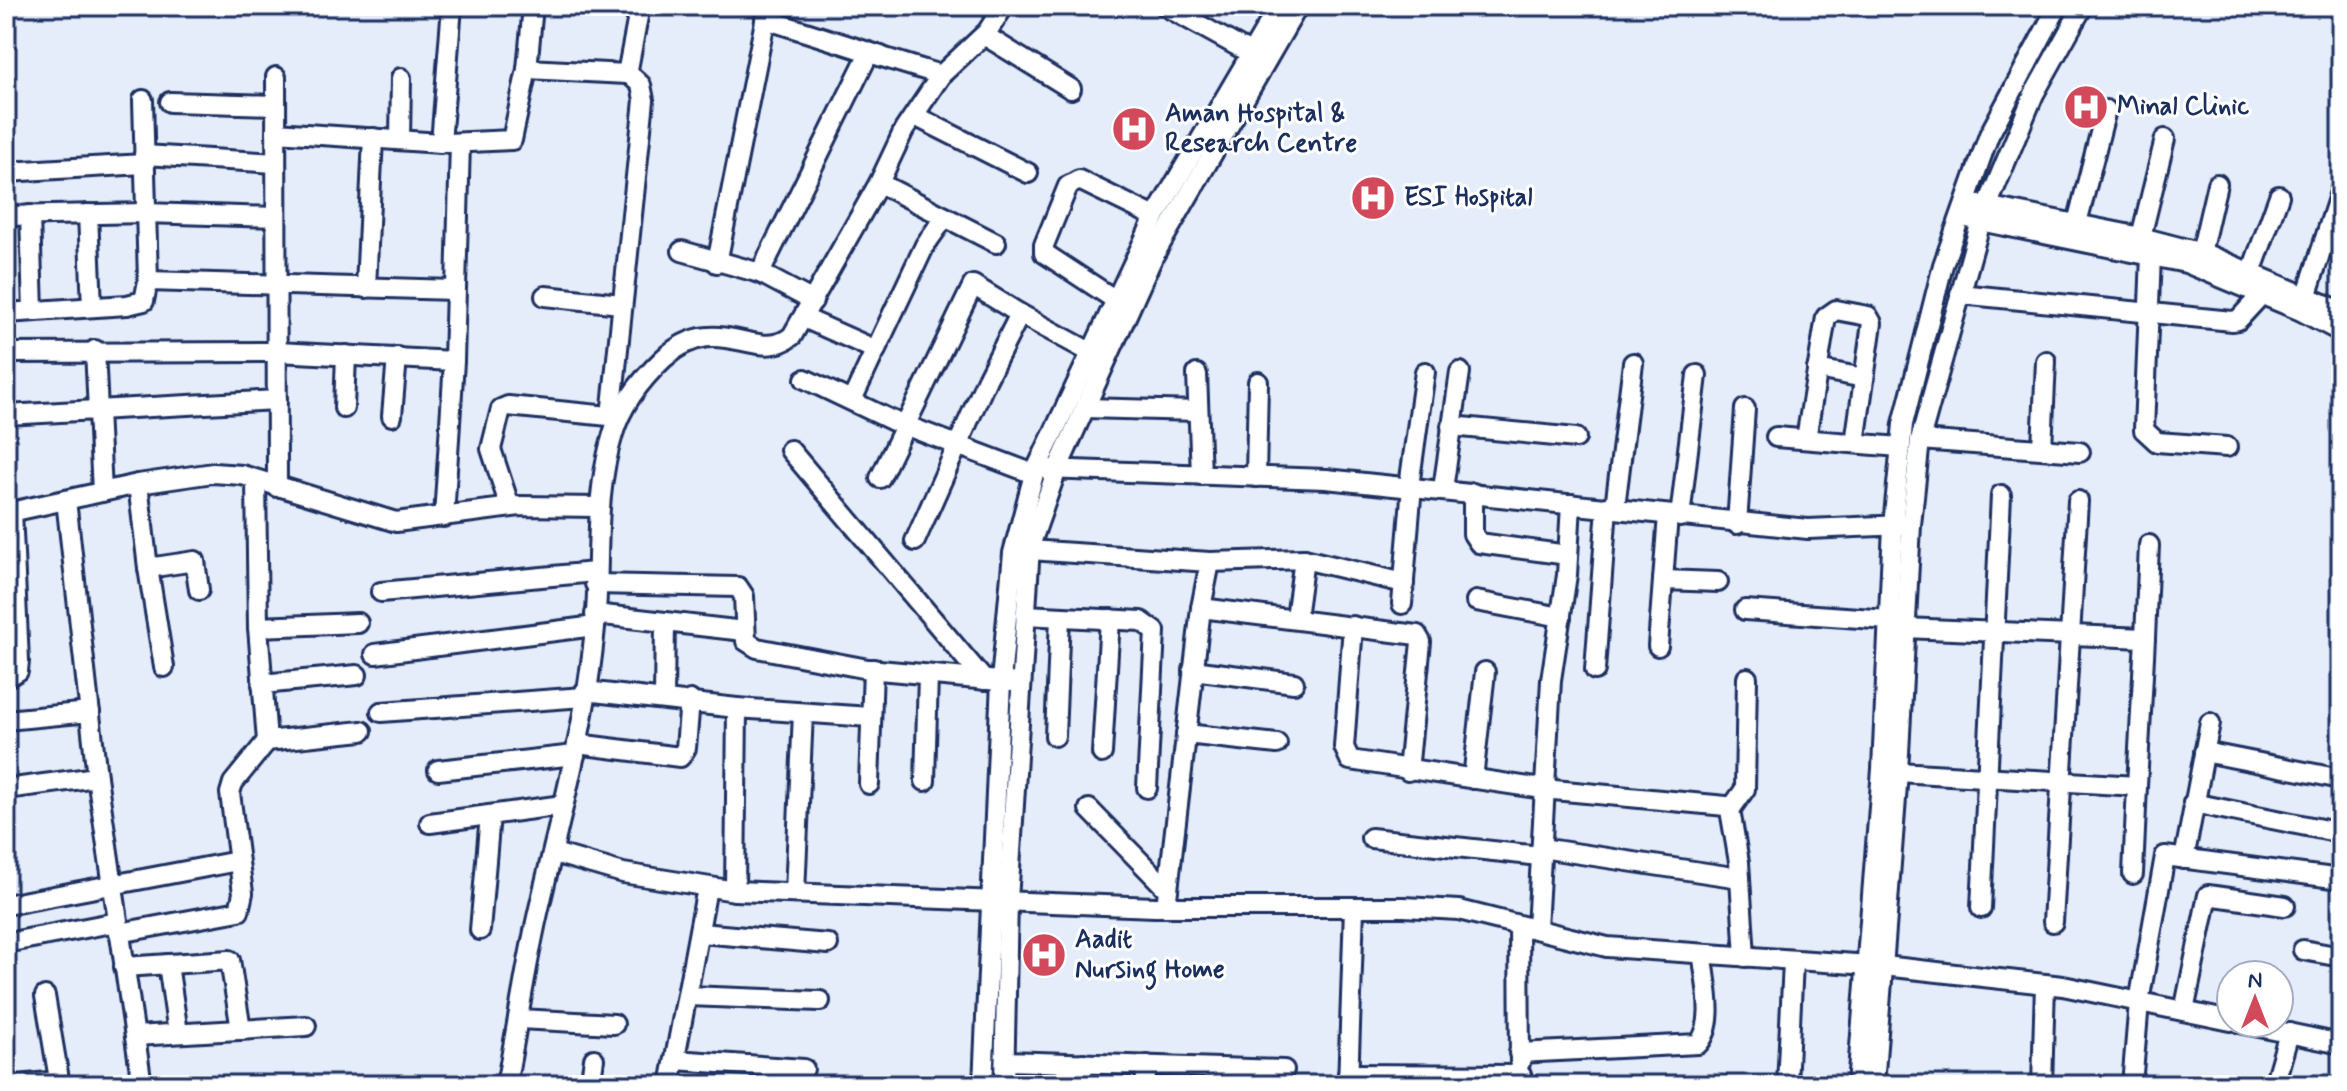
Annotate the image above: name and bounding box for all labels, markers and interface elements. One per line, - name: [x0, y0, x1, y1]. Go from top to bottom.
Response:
- hospital icon: Minal Clinic: [2062, 83, 2110, 131]
- place label: Minal Clinic: [2117, 90, 2249, 124]
- place label: Aman Hospital & Research Centre: [1165, 97, 1357, 161]
- hospital icon: Aman Hospital & Research Centre: [1110, 105, 1158, 153]
- hospital icon: ESI Hospital: [1349, 174, 1397, 222]
- place label: ESI Hospital: [1404, 181, 1532, 215]
- place label: Aadit Nursing Home: [1075, 923, 1225, 990]
- hospital icon: Aadit Nursing Home: [1020, 931, 1068, 979]
- north arrow: [2215, 959, 2295, 1039]
- text: N: [2248, 967, 2262, 995]

